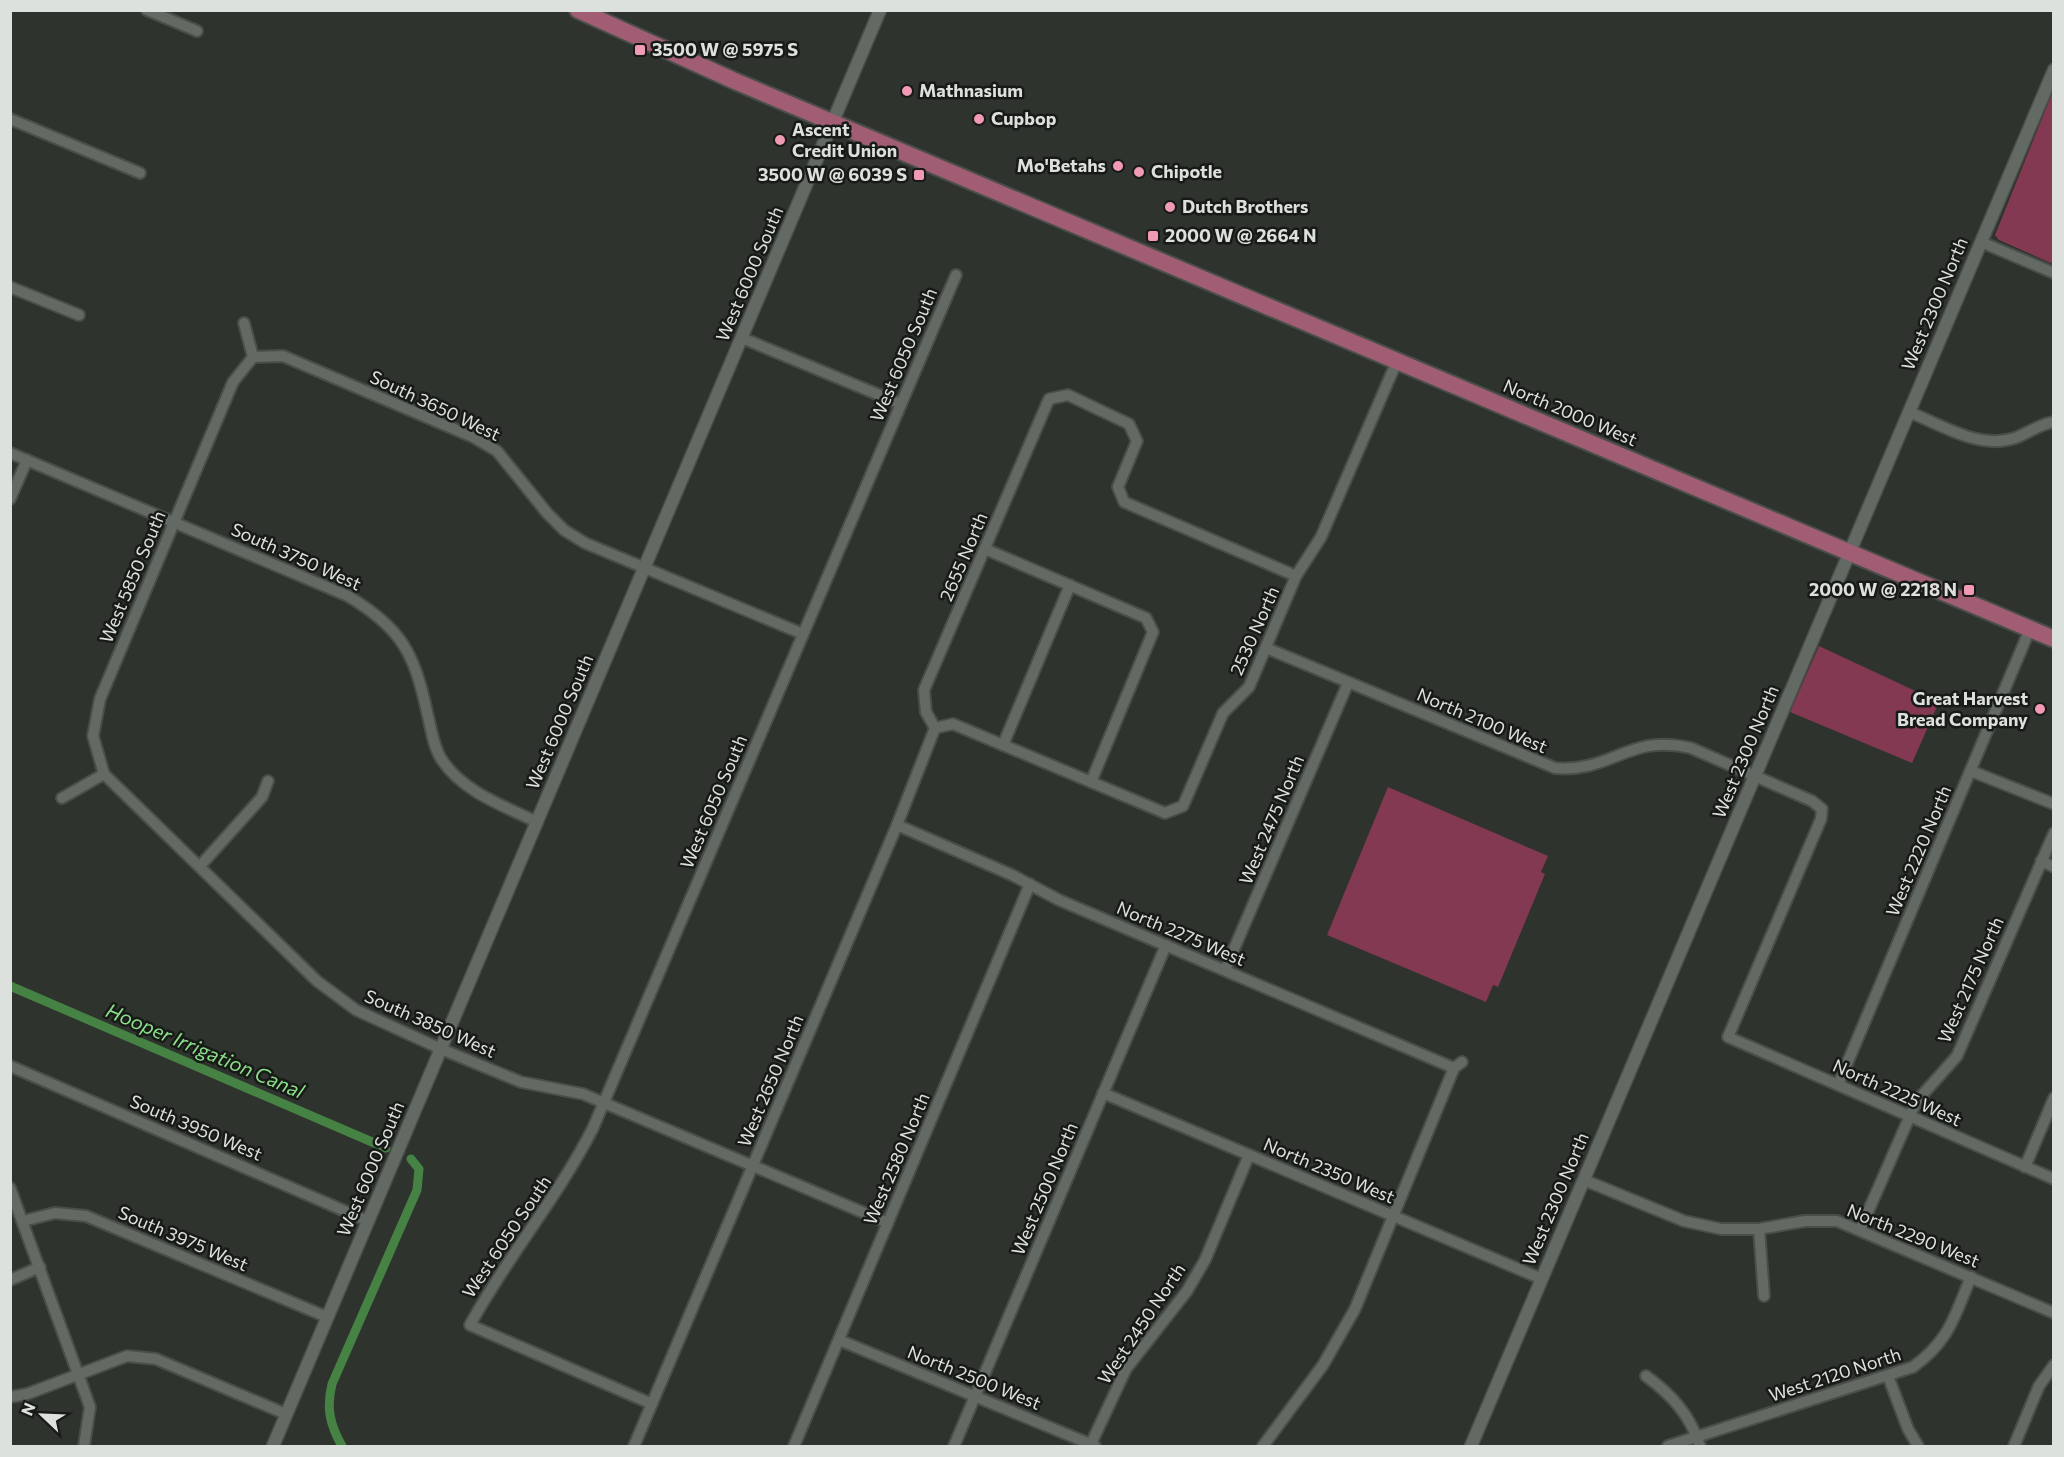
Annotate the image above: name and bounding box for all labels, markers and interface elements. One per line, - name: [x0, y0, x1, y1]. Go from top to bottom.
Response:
- place label: 3500 W @ 5975 S: [652, 38, 798, 60]
- marker: 3500 W @ 5975 S: [633, 43, 647, 57]
- place label: Mathnasium: [919, 79, 1023, 101]
- marker: Mathnasium: [900, 84, 914, 98]
- place label: Cupbop: [991, 107, 1057, 129]
- marker: Cupbop: [972, 112, 986, 126]
- place label: Ascent Credit Union: [792, 118, 897, 161]
- marker: Ascent Credit Union: [773, 133, 787, 147]
- place label: Mo'Betahs: [1017, 154, 1106, 176]
- marker: Mo'Betahs: [1111, 159, 1125, 173]
- place label: Chipotle: [1151, 160, 1222, 182]
- place label: 3500 W @ 6039 S: [758, 163, 907, 185]
- marker: Chipotle: [1132, 165, 1146, 179]
- marker: 3500 W @ 6039 S: [912, 168, 926, 182]
- place label: Dutch Brothers: [1182, 195, 1308, 217]
- marker: Dutch Brothers: [1163, 200, 1177, 214]
- street label: West 6000 South: [711, 203, 787, 344]
- place label: 2000 W @ 2664 N: [1165, 224, 1317, 246]
- marker: 2000 W @ 2664 N: [1146, 229, 1160, 243]
- street label: West 2300 North: [1896, 234, 1972, 373]
- street label: West 6050 South: [865, 285, 941, 425]
- street label: South 3650 West: [367, 365, 504, 445]
- street label: North 2000 West: [1500, 374, 1641, 450]
- street label: West 5850 South: [94, 507, 170, 646]
- street label: 2655 North: [935, 509, 992, 604]
- street label: South 3750 West: [228, 518, 365, 595]
- place label: 2000 W @ 2218 N: [1809, 578, 1957, 600]
- street label: 2530 North: [1225, 583, 1283, 678]
- marker: 2000 W @ 2218 N: [1962, 583, 1976, 597]
- street label: West 6000 South: [521, 651, 597, 792]
- street label: West 2300 North: [1707, 682, 1783, 821]
- street label: North 2100 West: [1414, 683, 1551, 757]
- place label: Great Harvest Bread Company: [1897, 687, 2028, 730]
- marker: Great Harvest Bread Company: [2033, 702, 2047, 716]
- street label: West 6050 South: [675, 732, 751, 872]
- street label: West 2475 North: [1234, 752, 1308, 887]
- street label: West 2220 North: [1881, 782, 1956, 919]
- street label: North 2275 West: [1114, 896, 1249, 970]
- street label: West 2175 North: [1932, 913, 2008, 1046]
- street label: South 3850 West: [361, 984, 499, 1062]
- water label: Hooper Irrigation Canal: [103, 997, 309, 1103]
- street label: West 2650 North: [732, 1011, 808, 1150]
- street label: North 2225 West: [1830, 1054, 1965, 1130]
- street label: South 3950 West: [127, 1089, 266, 1165]
- street label: West 2580 North: [858, 1089, 934, 1228]
- street label: West 6000 South: [332, 1098, 408, 1239]
- street label: West 2500 North: [1006, 1119, 1082, 1258]
- street label: West 2300 North: [1517, 1129, 1593, 1268]
- street label: North 2350 West: [1260, 1132, 1398, 1208]
- street label: West 6050 South: [457, 1171, 555, 1302]
- street label: North 2290 West: [1844, 1198, 1983, 1272]
- street label: South 3975 West: [115, 1201, 252, 1275]
- street label: West 2450 North: [1093, 1259, 1190, 1388]
- street label: North 2500 West: [904, 1340, 1044, 1414]
- street label: West 2120 North: [1766, 1342, 1904, 1406]
- north arrow: [12, 1385, 72, 1445]
- text: N: [17, 1400, 39, 1418]

